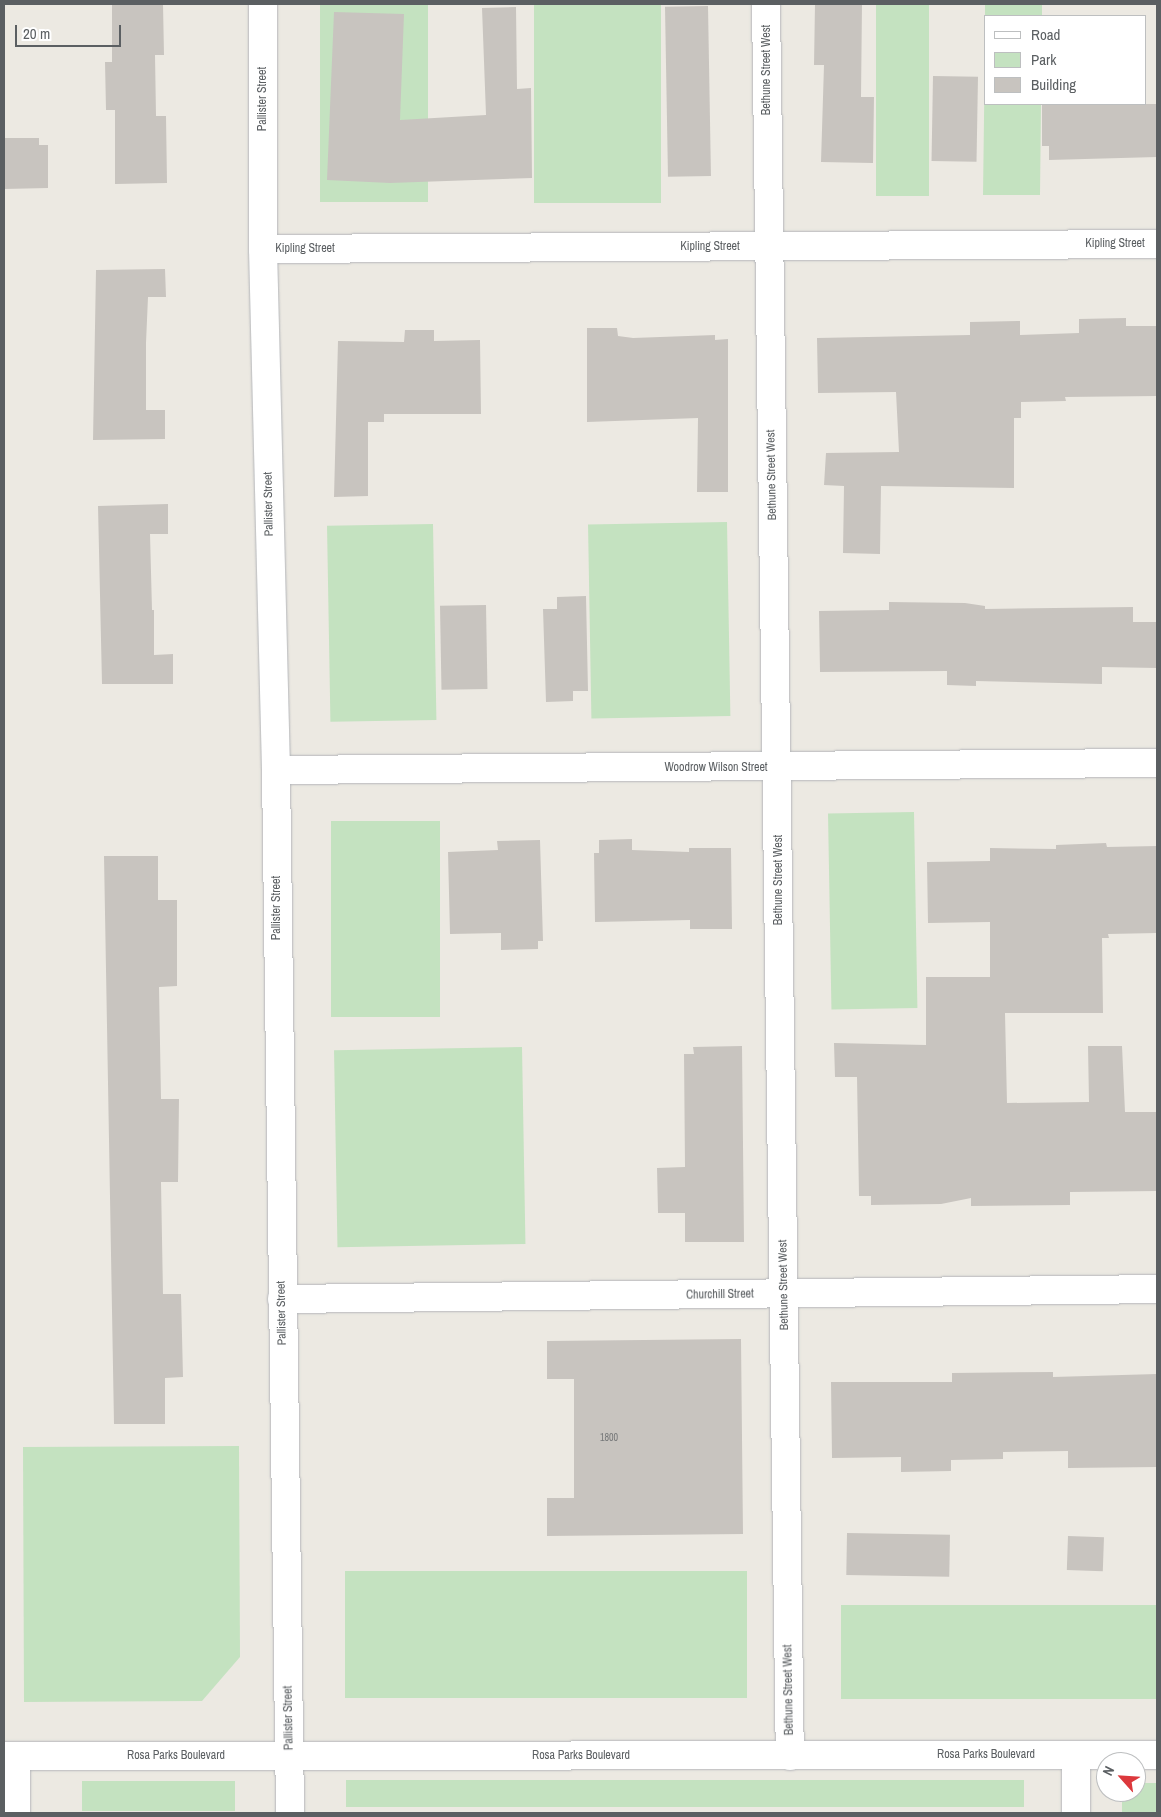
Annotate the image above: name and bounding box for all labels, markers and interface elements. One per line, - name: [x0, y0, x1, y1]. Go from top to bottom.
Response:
- scale bar: [18, 15, 124, 47]
- legend: [984, 15, 1146, 105]
- text: 20 m: [23, 23, 50, 44]
- text: Road: [1031, 24, 1060, 45]
- street label: Bethune Street West: [760, 25, 774, 115]
- text: Park: [1031, 49, 1056, 70]
- street label: Pallister Street: [256, 67, 270, 131]
- text: Building: [1031, 74, 1076, 95]
- street label: Kipling Street: [1085, 237, 1145, 251]
- street label: Kipling Street: [680, 240, 740, 254]
- street label: Kipling Street: [275, 242, 335, 256]
- street label: Bethune Street West: [764, 430, 780, 520]
- street label: Pallister Street: [261, 472, 277, 536]
- street label: Woodrow Wilson Street: [664, 761, 768, 775]
- street label: Bethune Street West: [772, 835, 786, 925]
- street label: Pallister Street: [270, 876, 284, 940]
- street label: Bethune Street West: [776, 1240, 792, 1330]
- street label: Pallister Street: [274, 1281, 290, 1345]
- street label: Churchill Street: [686, 1287, 754, 1303]
- house number: 1800: [600, 1432, 618, 1444]
- street label: Bethune Street West: [781, 1645, 797, 1735]
- street label: Pallister Street: [281, 1686, 297, 1750]
- street label: Rosa Parks Boulevard: [937, 1748, 1035, 1762]
- street label: Rosa Parks Boulevard: [127, 1749, 225, 1763]
- street label: Rosa Parks Boulevard: [532, 1749, 630, 1763]
- north arrow: [1096, 1752, 1146, 1802]
- text: N: [1099, 1763, 1118, 1779]

